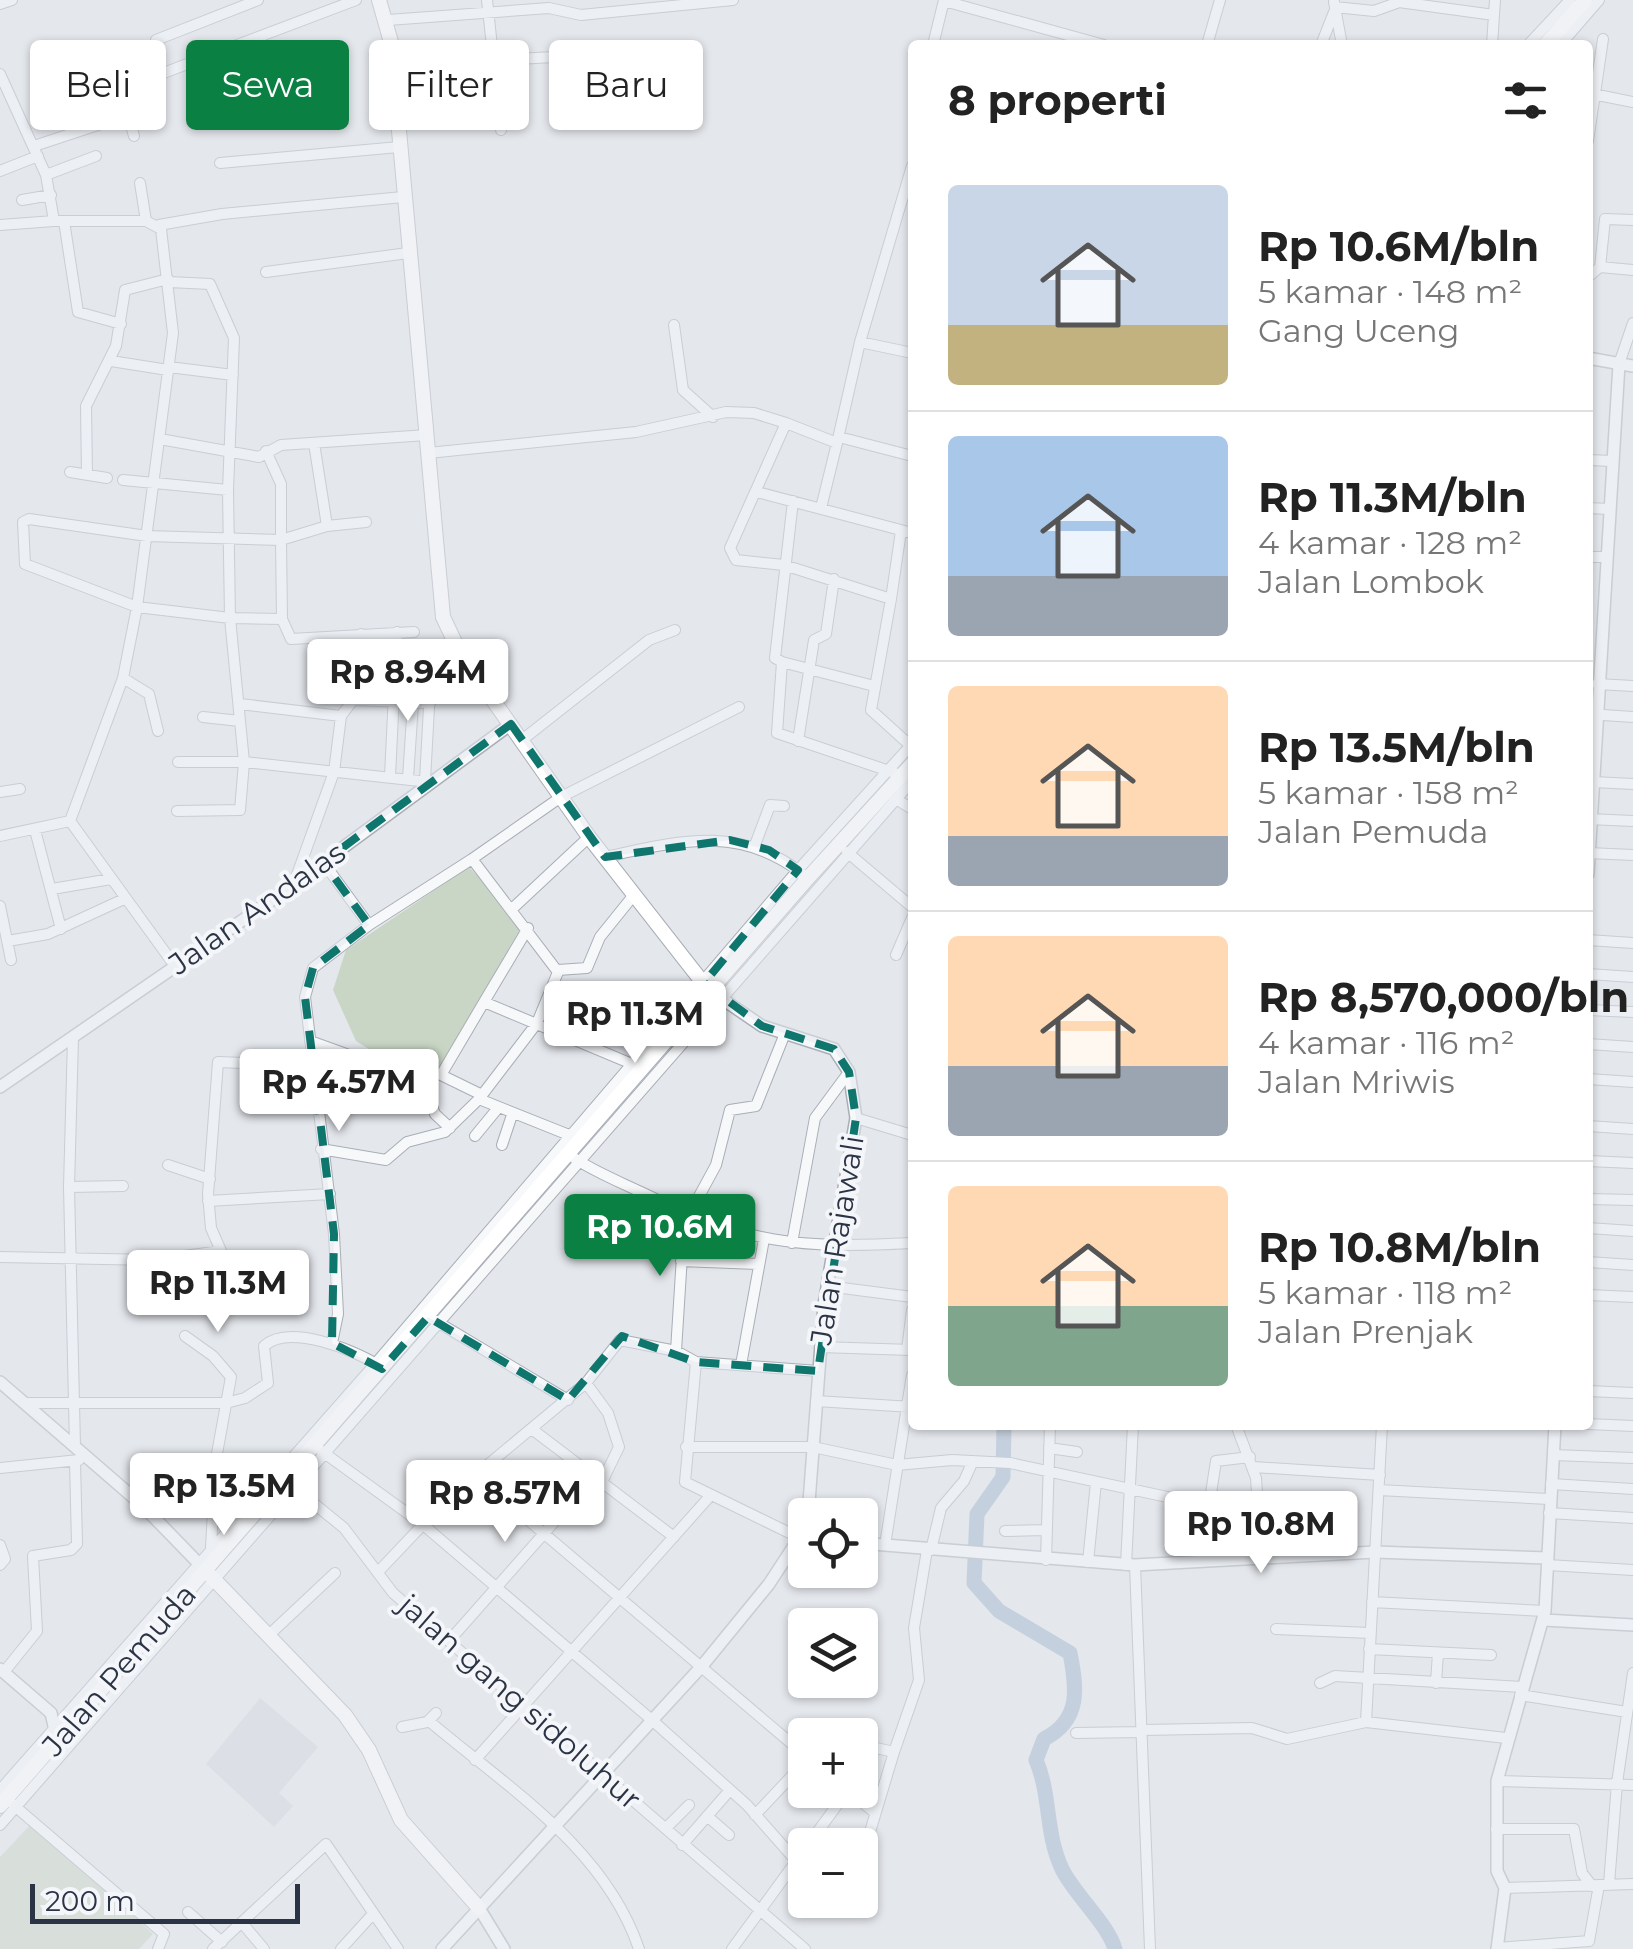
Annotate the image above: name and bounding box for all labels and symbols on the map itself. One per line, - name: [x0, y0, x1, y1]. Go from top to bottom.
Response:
- pin: Rp 8.94M: [305, 639, 511, 724]
- street label: Jalan Andalas: [161, 834, 352, 983]
- pin: Rp 11.3M: [532, 981, 738, 1066]
- pin: Rp 4.57M: [236, 1049, 442, 1134]
- street label: Jalan Rajawali: [802, 1133, 872, 1348]
- pin: Rp 10.6M: [557, 1194, 763, 1279]
- pin: Rp 11.3M: [115, 1250, 321, 1335]
- pin: Rp 13.5M: [121, 1453, 327, 1538]
- pin: Rp 8.57M: [402, 1460, 608, 1545]
- pin: Rp 10.8M: [1158, 1491, 1364, 1576]
- street label: Jalan Pemuda: [34, 1576, 204, 1764]
- street label: jalan gang sidoluhur: [389, 1585, 649, 1817]
- scale bar: [30, 1879, 300, 1924]

